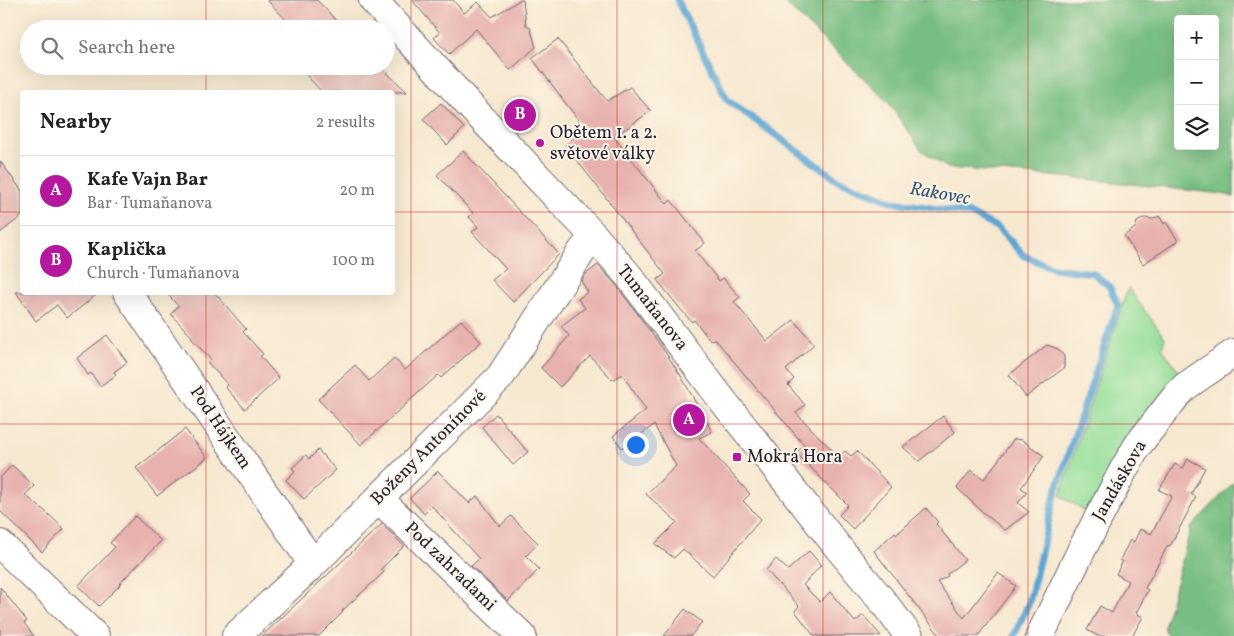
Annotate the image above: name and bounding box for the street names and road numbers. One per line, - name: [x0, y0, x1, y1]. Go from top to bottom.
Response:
- street label: Tumaňanova: [610, 260, 694, 356]
- street label: Pod Hájkem: [183, 382, 257, 474]
- street label: Boženy Antonínové: [366, 385, 492, 511]
- street label: Jandáskova: [1087, 436, 1153, 526]
- street label: Pod zahradami: [398, 517, 502, 617]

